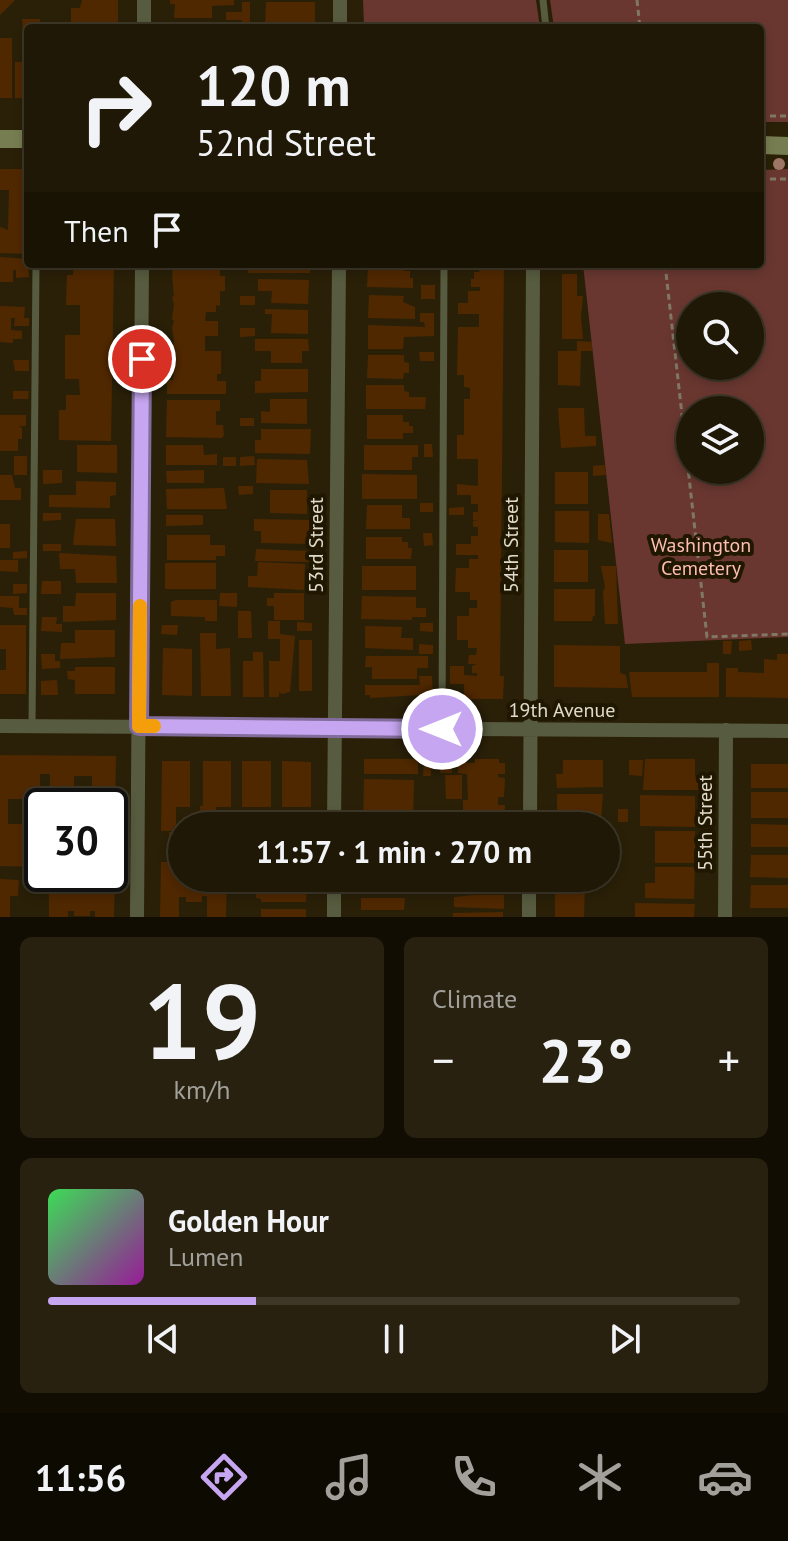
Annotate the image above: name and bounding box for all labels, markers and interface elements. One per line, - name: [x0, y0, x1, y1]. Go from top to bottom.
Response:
- text: 120 m: [196, 49, 351, 121]
- icon: right: [64, 56, 168, 160]
- text: 52nd Street: [196, 119, 376, 166]
- icon: arrive: [145, 208, 189, 252]
- text: Then: [64, 211, 129, 250]
- map controls: [676, 292, 764, 484]
- button: search: [676, 292, 764, 380]
- pin: [108, 325, 176, 393]
- icon: arrive: [120, 337, 164, 381]
- button: layers: [676, 396, 764, 484]
- street label: 53rd Street: [303, 497, 329, 593]
- street label: 54th Street: [498, 497, 524, 593]
- park label: Washington Cemetery: [651, 532, 751, 581]
- position arrow: [400, 687, 484, 771]
- street label: 19th Avenue: [509, 697, 615, 723]
- street label: 55th Street: [692, 775, 718, 871]
- speed limit sign: 30: [24, 788, 128, 892]
- text: 11:57 · 1 min · 270 m: [256, 832, 532, 871]
- text: 19: [143, 953, 261, 1088]
- text: Climate: [432, 982, 517, 1015]
- text: 23°: [539, 1021, 633, 1099]
- text: −: [432, 1031, 454, 1088]
- text: +: [718, 1031, 740, 1088]
- text: km/h: [174, 1073, 231, 1106]
- text: Golden Hour: [168, 1201, 329, 1240]
- text: Lumen: [168, 1240, 243, 1273]
- icon: previous: [141, 1317, 185, 1361]
- icon: pause: [372, 1317, 416, 1361]
- icon: next: [603, 1317, 647, 1361]
- icon: directions: [196, 1449, 252, 1505]
- icon: music: [321, 1449, 377, 1505]
- icon: phone: [446, 1449, 502, 1505]
- icon: climate: [572, 1449, 628, 1505]
- icon: car: [697, 1449, 753, 1505]
- text: 11:56: [35, 1454, 126, 1501]

